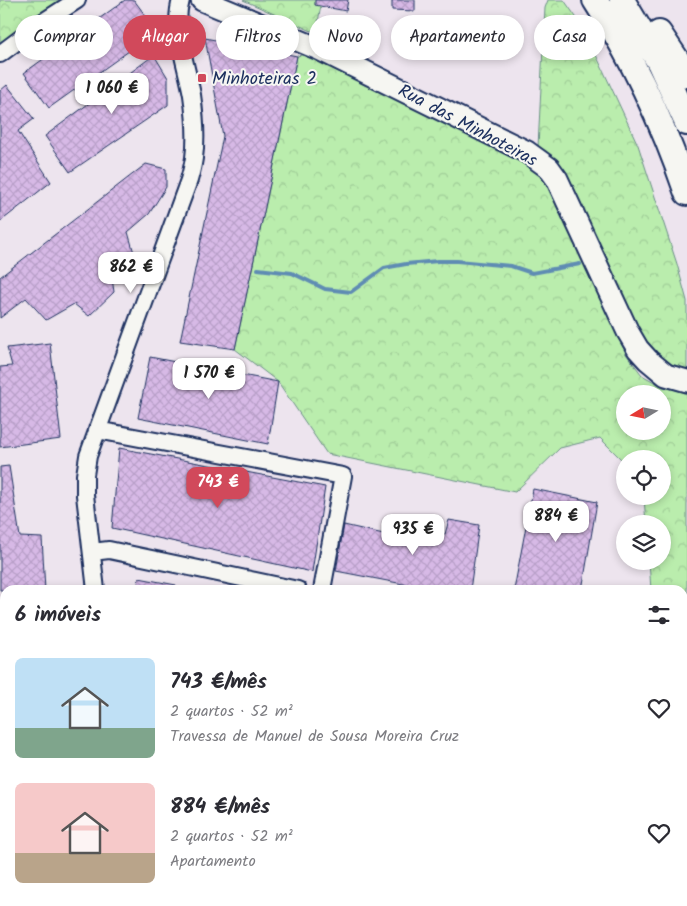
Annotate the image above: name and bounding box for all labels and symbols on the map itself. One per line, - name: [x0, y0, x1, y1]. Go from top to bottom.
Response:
- place label: Minhoteiras 2: [212, 65, 317, 94]
- pin: 1 060 €: [66, 72, 158, 115]
- marker: Minhoteiras 2: [196, 72, 208, 84]
- street label: Rua das Minhoteiras: [392, 77, 543, 176]
- pin: 862 €: [96, 252, 166, 294]
- pin: 1 570 €: [163, 358, 255, 400]
- north arrow: [616, 385, 671, 440]
- pin: 743 €: [183, 466, 253, 509]
- pin: 884 €: [521, 500, 591, 543]
- pin: 935 €: [378, 514, 448, 556]

